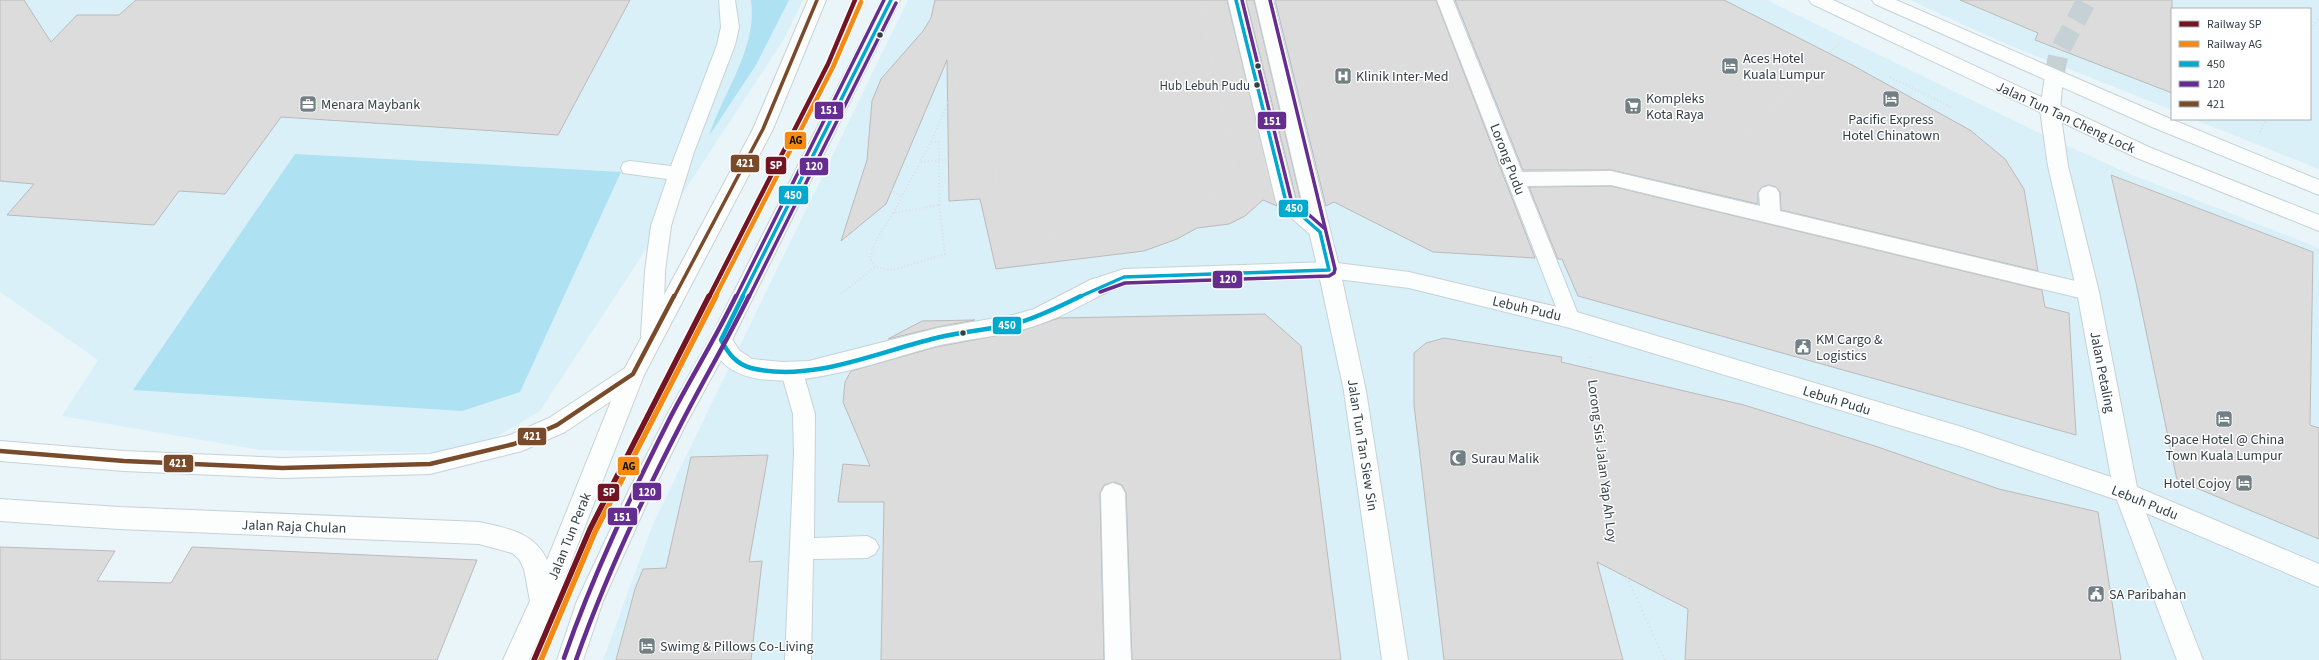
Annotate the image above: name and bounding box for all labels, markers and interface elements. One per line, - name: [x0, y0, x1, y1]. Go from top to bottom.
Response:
- legend: [2171, 8, 2311, 120]
- text: Railway SP: [2207, 16, 2262, 33]
- unlabelled marker: [875, 30, 885, 40]
- text: Railway AG: [2207, 36, 2262, 53]
- place label: Aces Hotel Kuala Lumpur: [1743, 49, 1825, 85]
- hotel icon: Aces Hotel Kuala Lumpur: [1720, 56, 1740, 76]
- text: 450: [2207, 56, 2225, 73]
- unlabelled marker: [1253, 61, 1263, 71]
- hospital icon: Klinik Inter-Med: [1333, 66, 1353, 86]
- place label: Klinik Inter-Med: [1356, 67, 1449, 87]
- text: 120: [2207, 76, 2225, 93]
- place label: Hub Lebuh Pudu: [1159, 77, 1250, 95]
- street label: Jalan Tun Tan Cheng Lock: [1993, 77, 2138, 159]
- marker: Hub Lebuh Pudu: [1252, 80, 1262, 90]
- place label: Kompleks Kota Raya: [1646, 89, 1704, 125]
- hotel icon: Pacific Express Hotel Chinatown: [1881, 89, 1901, 109]
- office icon: Menara Maybank: [298, 94, 318, 114]
- place label: Menara Maybank: [321, 95, 420, 115]
- supermarket icon: Kompleks Kota Raya: [1623, 96, 1643, 116]
- text: 421: [2207, 96, 2225, 113]
- line badge: 151: [814, 101, 844, 120]
- text: 151: [820, 103, 838, 118]
- place label: Pacific Express Hotel Chinatown: [1842, 110, 1940, 146]
- line badge: 151: [1257, 111, 1287, 130]
- text: 151: [1263, 114, 1281, 129]
- street label: Lorong Pudu: [1484, 121, 1530, 198]
- line badge: AG: [784, 131, 807, 150]
- text: AG: [788, 133, 803, 148]
- line badge: 421: [730, 154, 760, 173]
- text: 421: [736, 156, 754, 171]
- line badge: SP: [765, 156, 787, 175]
- line badge: 120: [799, 157, 829, 176]
- text: SP: [770, 158, 783, 173]
- text: 120: [805, 159, 823, 174]
- line badge: 450: [778, 185, 809, 205]
- text: 450: [784, 188, 802, 203]
- line badge: 450: [1278, 199, 1309, 218]
- text: 450: [1285, 201, 1303, 216]
- line badge: 120: [1212, 270, 1243, 289]
- text: 120: [1219, 272, 1237, 287]
- street label: Lebuh Pudu: [1490, 291, 1563, 327]
- line badge: 450: [992, 316, 1022, 335]
- text: 450: [998, 318, 1016, 333]
- unlabelled marker: [958, 328, 968, 338]
- place label: KM Cargo & Logistics: [1816, 330, 1883, 366]
- street label: Jalan Petaling: [2084, 330, 2120, 415]
- public building icon: KM Cargo & Logistics: [1793, 337, 1813, 357]
- street label: Jalan Tun Tan Siew Sin: [1342, 378, 1382, 512]
- street label: Lorong Sisi Jalan Yap Ah Loy: [1582, 379, 1622, 544]
- street label: Lebuh Pudu: [1800, 381, 1873, 421]
- hotel icon: Space Hotel @ China Town Kuala Lumpur: [2214, 409, 2234, 429]
- line badge: 421: [517, 427, 547, 446]
- text: 421: [523, 429, 541, 444]
- place label: Space Hotel @ China Town Kuala Lumpur: [2164, 430, 2284, 466]
- mosque icon: Surau Malik: [1448, 448, 1468, 468]
- place label: Surau Malik: [1471, 449, 1539, 469]
- line badge: 421: [163, 454, 194, 473]
- text: 421: [169, 456, 187, 471]
- line badge: AG: [617, 456, 640, 476]
- text: AG: [621, 459, 636, 474]
- hotel icon: Hotel Cojoy: [2234, 473, 2254, 493]
- place label: Hotel Cojoy: [2164, 474, 2231, 494]
- street label: Lebuh Pudu: [2108, 480, 2181, 525]
- line badge: 120: [632, 482, 662, 501]
- line badge: SP: [597, 483, 620, 502]
- text: SP: [603, 485, 616, 500]
- text: 120: [638, 485, 656, 500]
- street label: Jalan Tun Perak: [543, 490, 597, 583]
- line badge: 151: [607, 507, 638, 526]
- text: 151: [613, 510, 631, 525]
- street label: Jalan Raja Chulan: [241, 515, 347, 539]
- public building icon: SA Paribahan: [2086, 584, 2106, 604]
- place label: SA Paribahan: [2109, 585, 2187, 605]
- hotel icon: Swimg & Pillows Co-Living: [637, 636, 657, 656]
- place label: Swimg & Pillows Co-Living: [660, 637, 814, 657]

